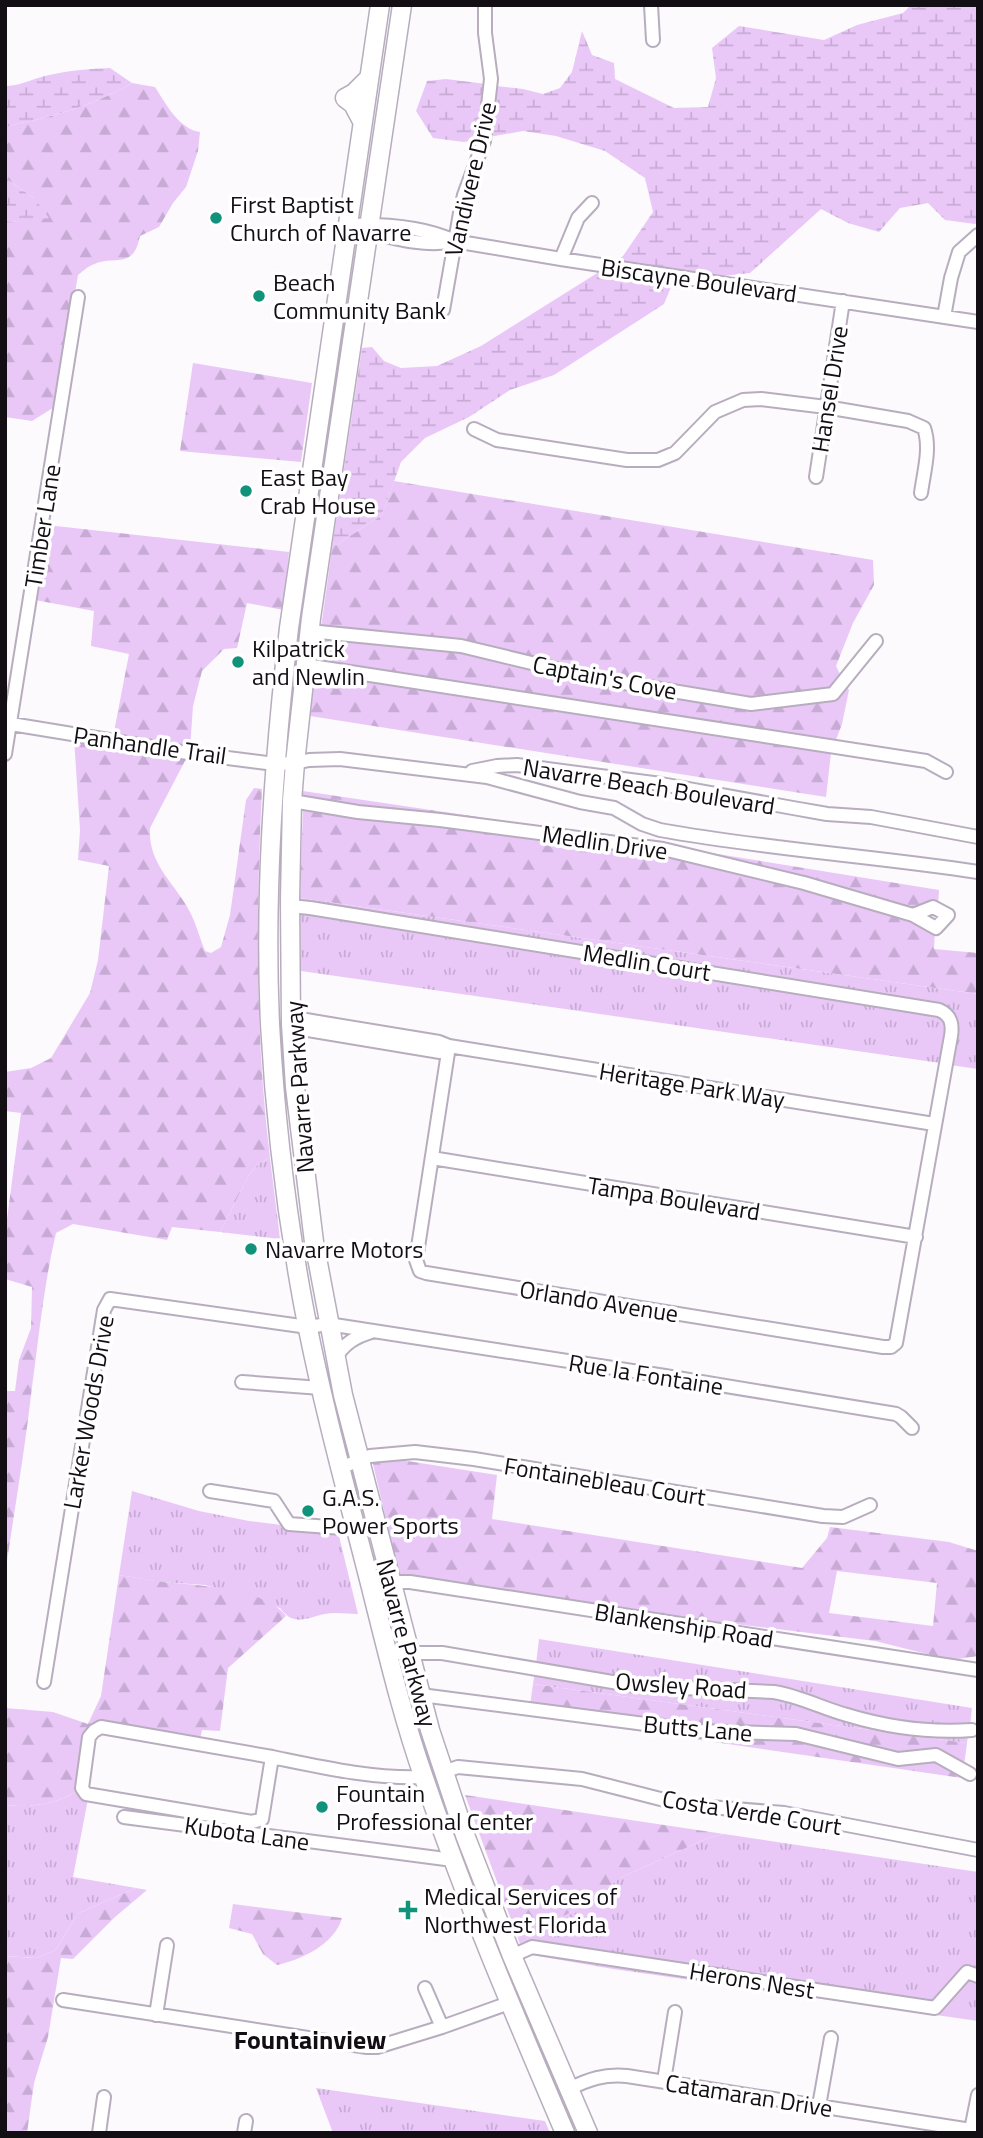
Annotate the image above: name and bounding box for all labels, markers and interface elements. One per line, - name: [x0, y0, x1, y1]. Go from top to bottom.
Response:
- street label: Vandivere Drive: [435, 98, 505, 260]
- place label: First Baptist Church of Navarre: [230, 186, 411, 250]
- marker: First Baptist Church of Navarre: [208, 210, 224, 226]
- street label: Biscayne Boulevard: [599, 248, 799, 312]
- place label: Beach Community Bank: [273, 264, 446, 328]
- marker: Beach Community Bank: [251, 288, 267, 304]
- street label: Hansel Drive: [801, 323, 857, 455]
- place label: East Bay Crab House: [260, 459, 376, 523]
- street label: Timber Lane: [14, 462, 70, 590]
- marker: East Bay Crab House: [238, 483, 254, 499]
- place label: Kilpatrick and Newlin: [252, 630, 365, 694]
- street label: Captain's Cove: [530, 645, 680, 709]
- marker: Kilpatrick and Newlin: [230, 654, 246, 670]
- street label: Panhandle Trail: [71, 716, 229, 774]
- street label: Navarre Beach Boulevard: [520, 748, 778, 824]
- street label: Medlin Drive: [540, 815, 670, 869]
- street label: Medlin Court: [581, 934, 714, 990]
- street label: Navarre Parkway: [275, 999, 323, 1174]
- street label: Heritage Park Way: [597, 1053, 788, 1118]
- street label: Tampa Boulevard: [585, 1167, 763, 1229]
- place label: Navarre Motors: [265, 1231, 423, 1267]
- marker: Navarre Motors: [243, 1241, 259, 1257]
- street label: Orlando Avenue: [517, 1271, 681, 1331]
- street label: Larker Woods Drive: [53, 1312, 123, 1512]
- street label: Rue la Fontaine: [566, 1344, 726, 1404]
- street label: Fontainebleau Court: [502, 1447, 709, 1515]
- place label: G.A.S. Power Sports: [322, 1479, 459, 1543]
- marker: G.A.S. Power Sports: [300, 1503, 316, 1519]
- street label: Navarre Parkway: [367, 1555, 447, 1732]
- street label: Blankenship Road: [592, 1593, 776, 1657]
- street label: Owsley Road: [614, 1662, 748, 1708]
- street label: Butts Lane: [642, 1705, 754, 1751]
- place label: Fountain Professional Center: [336, 1775, 533, 1839]
- street label: Costa Verde Court: [660, 1780, 845, 1844]
- marker: Fountain Professional Center: [314, 1799, 330, 1815]
- street label: Kubota Lane: [182, 1806, 312, 1860]
- place label: Medical Services of Northwest Florida: [424, 1878, 617, 1942]
- marker: Medical Services of Northwest Florida: [398, 1900, 418, 1920]
- street label: Herons Nest: [687, 1952, 818, 2008]
- district label: Fountainview: [234, 2020, 386, 2059]
- street label: Catamaran Drive: [663, 2064, 835, 2126]

